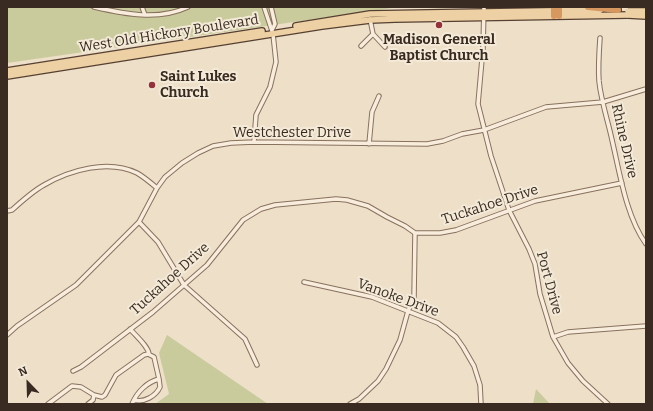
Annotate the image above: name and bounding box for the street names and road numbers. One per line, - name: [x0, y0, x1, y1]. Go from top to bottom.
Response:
- street label: West Old Hickory Boulevard: [78, 12, 260, 56]
- street label: Rhine Drive: [607, 102, 641, 180]
- street label: Westchester Drive: [233, 125, 351, 141]
- street label: Tuckahoe Drive: [440, 181, 540, 229]
- street label: Tuckahoe Drive: [127, 239, 213, 319]
- street label: Port Drive: [533, 250, 565, 316]
- street label: Vanoke Drive: [355, 275, 441, 321]

